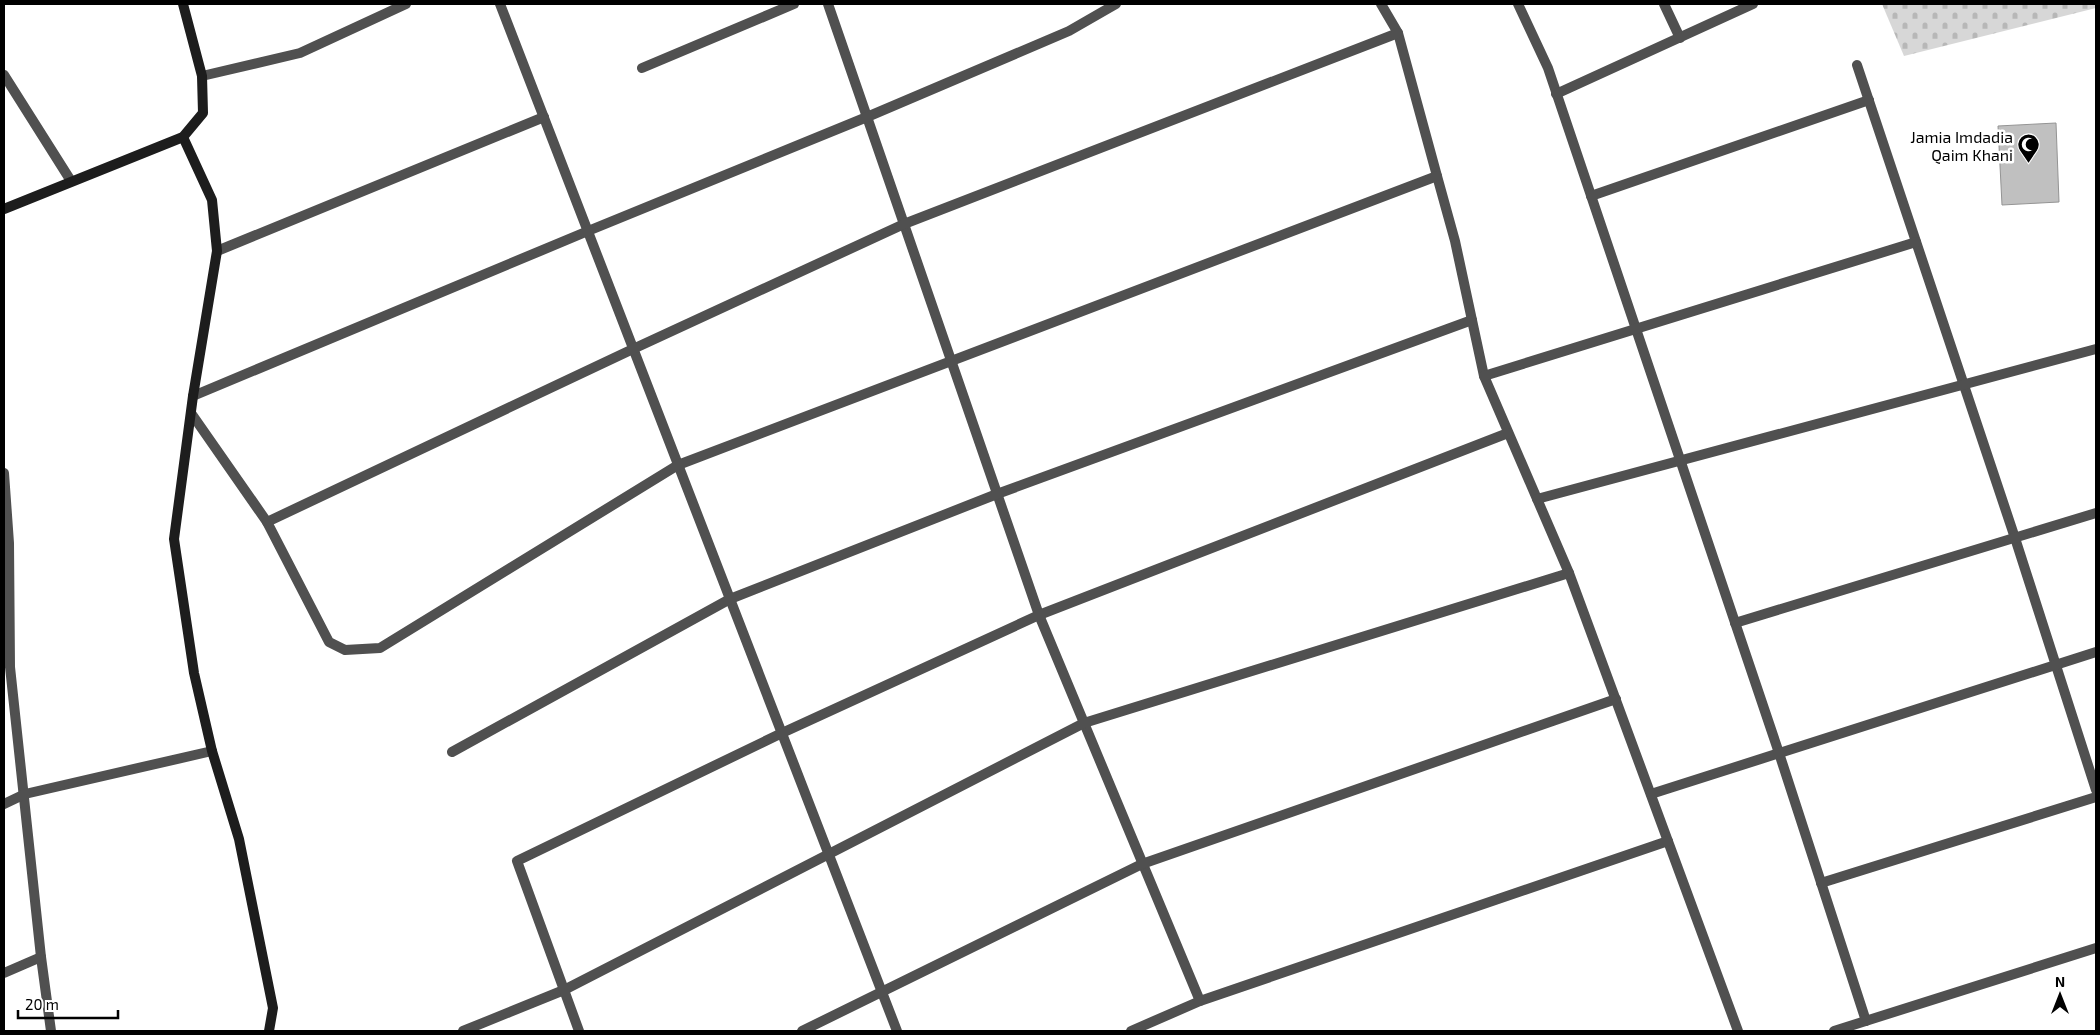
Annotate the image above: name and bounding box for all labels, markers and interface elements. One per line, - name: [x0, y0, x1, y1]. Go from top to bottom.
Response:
- place label: Jamia Imdadia Qaim Khani: [1910, 127, 2013, 165]
- mosque icon: Jamia Imdadia Qaim Khani: [2017, 133, 2041, 164]
- north arrow: [2035, 970, 2085, 1020]
- text: N: [2055, 973, 2065, 990]
- scale bar: [18, 988, 118, 1020]
- text: 20 m: [25, 995, 59, 1013]

